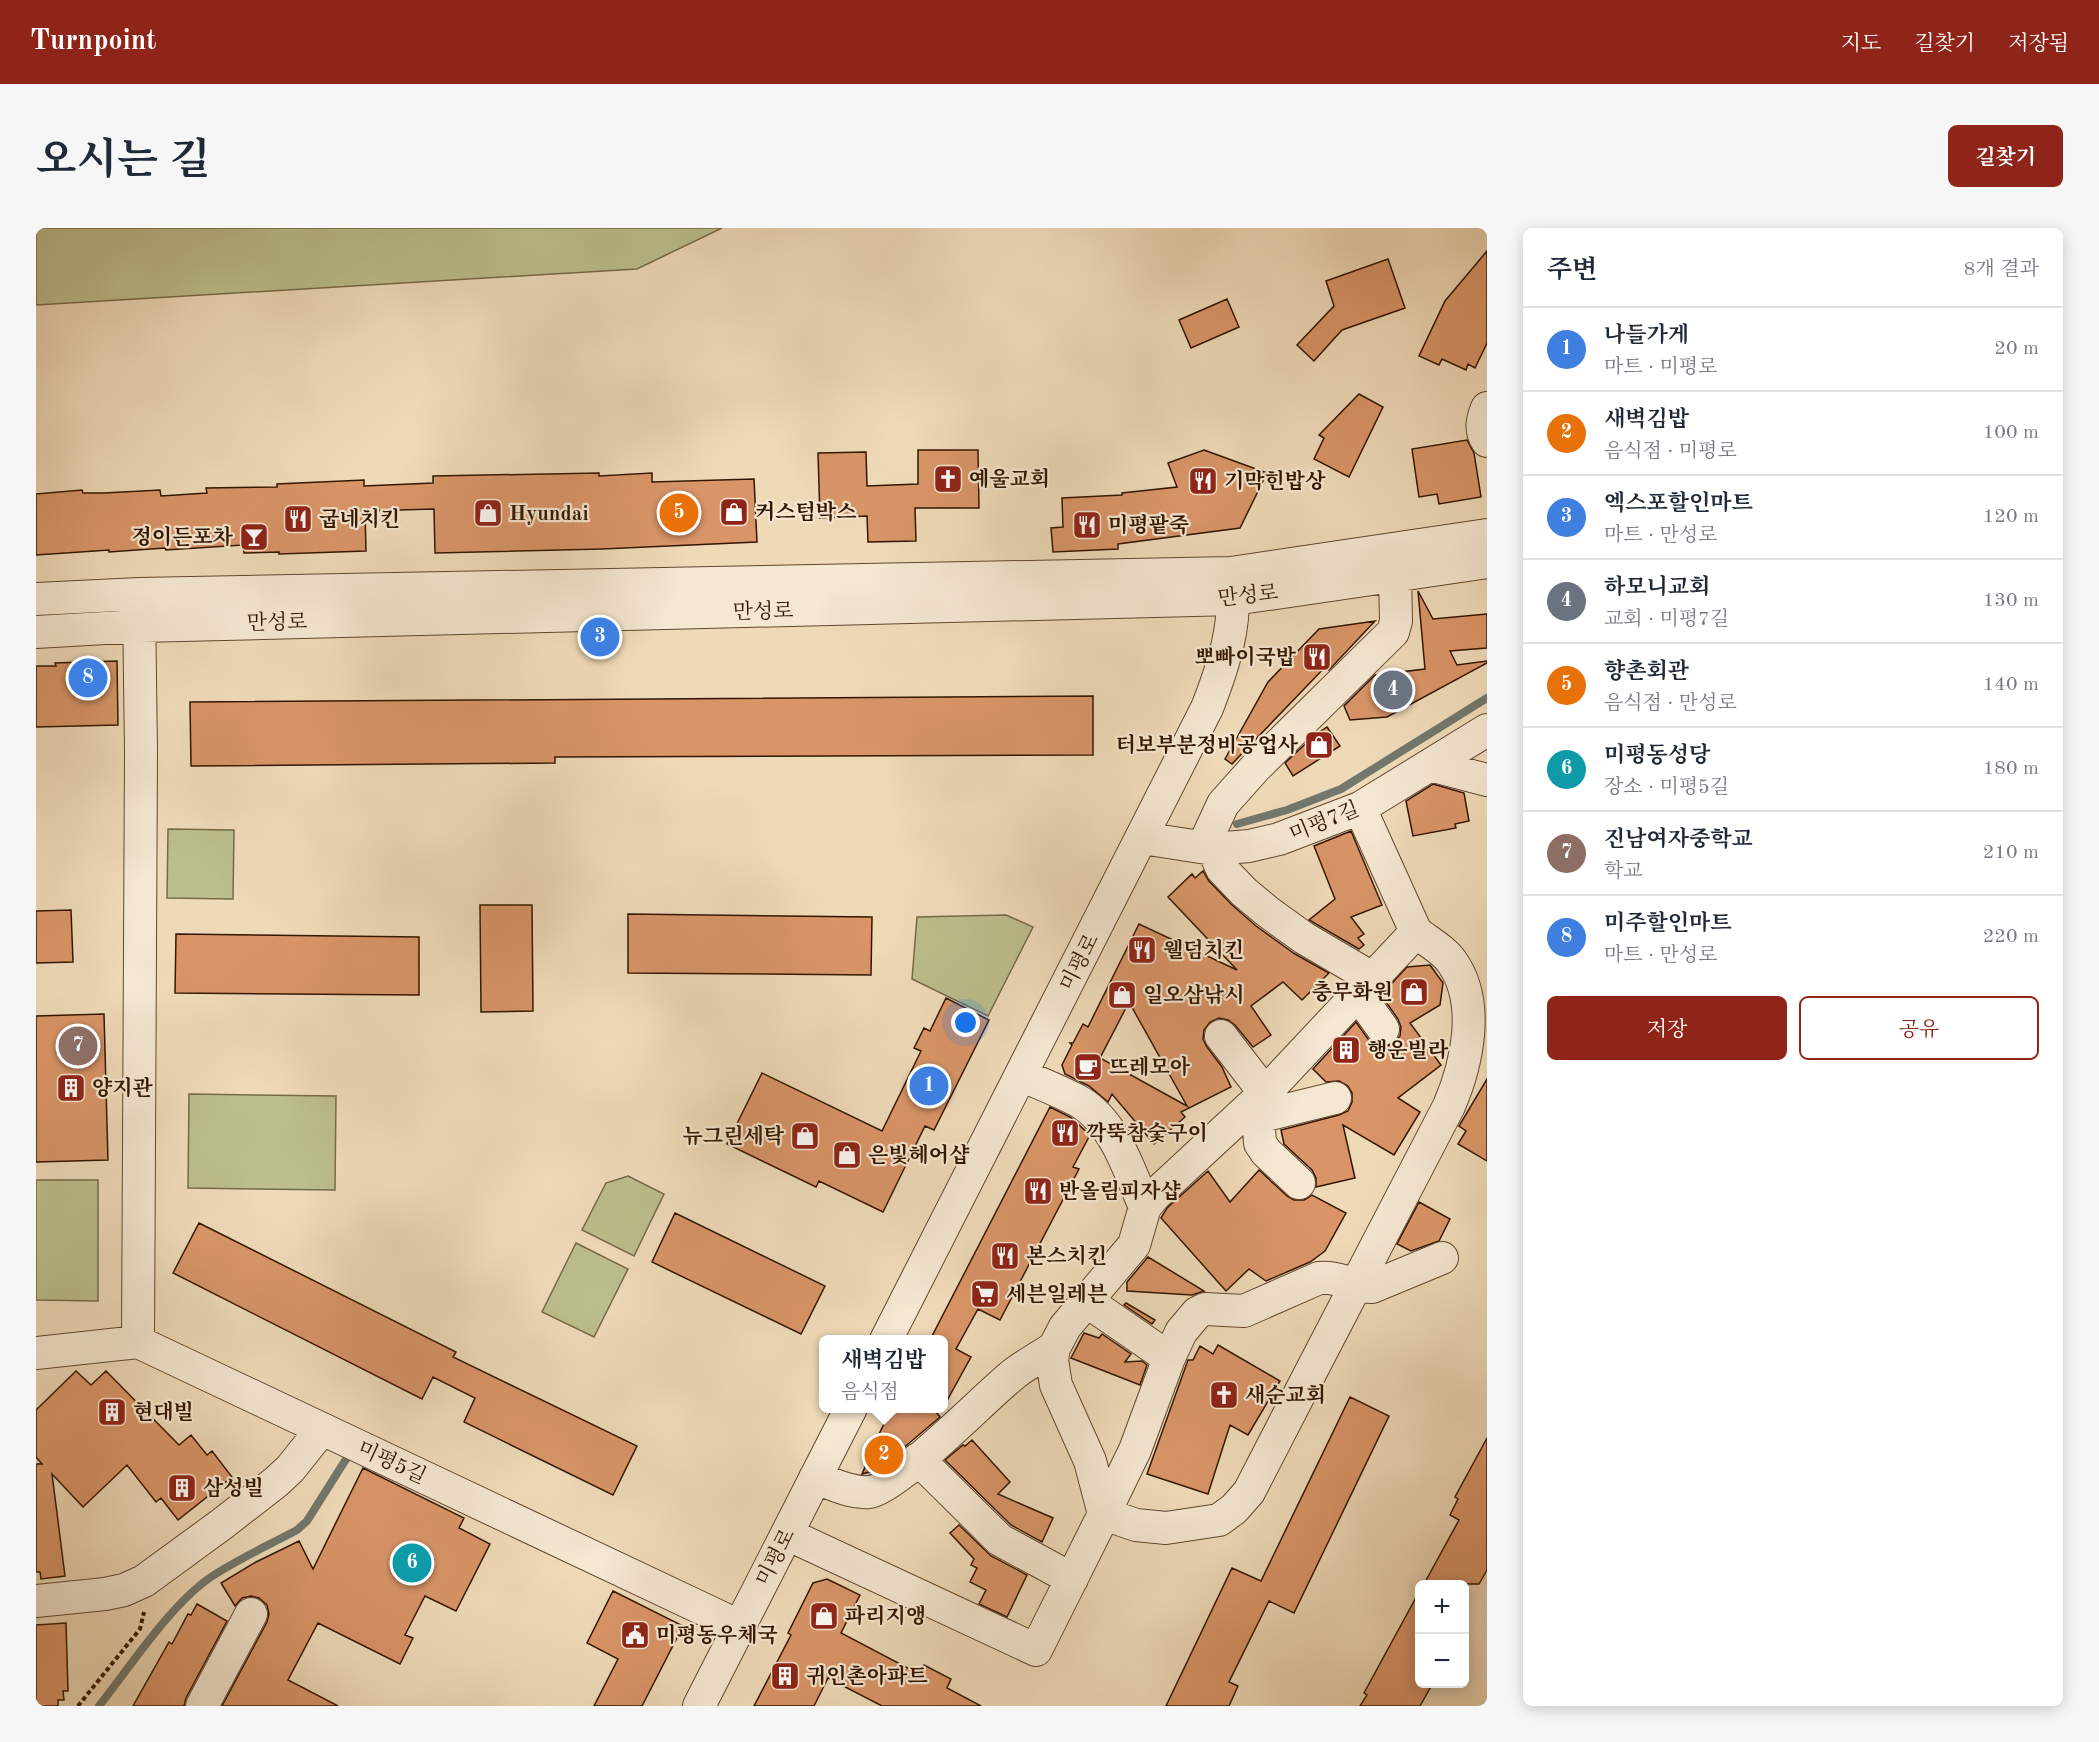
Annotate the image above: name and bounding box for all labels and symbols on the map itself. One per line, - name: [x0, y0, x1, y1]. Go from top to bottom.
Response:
- church icon: 예울교회: [932, 463, 964, 495]
- restaurant icon: 기막힌밥상: [1187, 465, 1219, 497]
- place label: 예울교회: [969, 467, 1050, 491]
- place label: 기막힌밥상: [1224, 469, 1326, 493]
- pin: 5: [660, 490, 698, 536]
- shop icon: 커스텀박스: [718, 496, 750, 528]
- shop icon: Hyundai: [472, 497, 504, 529]
- place label: 커스텀박스: [755, 500, 856, 524]
- restaurant icon: 굽네치킨: [282, 503, 314, 535]
- place label: Hyundai: [509, 504, 589, 525]
- place label: 굽네치킨: [319, 507, 400, 531]
- restaurant icon: 미평팥죽: [1071, 509, 1103, 541]
- place label: 미평팥죽: [1108, 513, 1190, 537]
- bar icon: 정이든포차: [238, 521, 270, 553]
- place label: 정이든포차: [132, 525, 234, 549]
- street label: 만성로: [1217, 581, 1280, 610]
- street label: 만성로: [732, 599, 794, 624]
- street label: 만성로: [246, 610, 308, 635]
- pin: 3: [580, 614, 620, 660]
- restaurant icon: 뽀빠이국밥: [1301, 641, 1333, 673]
- place label: 뽀빠이국밥: [1195, 645, 1297, 669]
- pin: 8: [68, 656, 108, 700]
- pin: 4: [1374, 668, 1412, 712]
- shop icon: 터보부분정비공업사: [1303, 729, 1335, 761]
- place label: 터보부분정비공업사: [1115, 733, 1299, 757]
- street label: 미평7길: [1286, 797, 1362, 846]
- street label: 미평로: [1055, 930, 1104, 995]
- restaurant icon: 웰덤치킨: [1126, 934, 1158, 966]
- place label: 웰덤치킨: [1163, 938, 1244, 962]
- shop icon: 충무화원: [1398, 976, 1430, 1008]
- shop icon: 일오삼낚시: [1106, 979, 1138, 1011]
- place label: 충무화원: [1312, 980, 1393, 1004]
- place label: 일오삼낚시: [1143, 983, 1244, 1007]
- your location: [951, 1008, 980, 1037]
- pin: 7: [58, 1024, 98, 1068]
- building icon: 행운빌라: [1330, 1034, 1362, 1066]
- place label: 행운빌라: [1367, 1038, 1449, 1062]
- cafe icon: 뜨레모아: [1072, 1051, 1104, 1083]
- place label: 뜨레모아: [1109, 1055, 1191, 1079]
- pin: 1: [910, 1064, 948, 1108]
- building icon: 양지관: [55, 1072, 87, 1104]
- place label: 양지관: [92, 1076, 154, 1100]
- restaurant icon: 깍뚝참숯구이: [1049, 1117, 1081, 1149]
- shop icon: 뉴그린세탁: [789, 1120, 821, 1152]
- place label: 깍뚝참숯구이: [1086, 1121, 1208, 1145]
- place label: 뉴그린세탁: [683, 1124, 785, 1148]
- shop icon: 은빛헤어샵: [831, 1139, 863, 1171]
- place label: 은빛헤어샵: [868, 1143, 970, 1167]
- restaurant icon: 반올림피자샵: [1022, 1175, 1054, 1207]
- place label: 반올림피자샵: [1059, 1179, 1181, 1203]
- restaurant icon: 본스치킨: [989, 1240, 1021, 1272]
- place label: 본스치킨: [1026, 1244, 1107, 1268]
- supermarket icon: 세븐일레븐: [969, 1278, 1001, 1310]
- place label: 세븐일레븐: [1006, 1282, 1107, 1306]
- church icon: 새순교회: [1208, 1379, 1240, 1411]
- place label: 새순교회: [1245, 1383, 1326, 1407]
- building icon: 현대빌: [96, 1396, 128, 1428]
- place label: 현대빌: [133, 1400, 194, 1424]
- pin: 2: [864, 1432, 904, 1478]
- street label: 미평5길: [354, 1437, 430, 1488]
- building icon: 삼성빌: [166, 1472, 198, 1504]
- place label: 삼성빌: [203, 1476, 264, 1500]
- street label: 미평로: [751, 1525, 800, 1590]
- pin: 6: [392, 1540, 431, 1586]
- shop icon: 파리지앵: [808, 1600, 840, 1632]
- place label: 파리지앵: [845, 1604, 926, 1628]
- public building icon: 미평동우체국: [619, 1619, 651, 1651]
- place label: 미평동우체국: [656, 1623, 778, 1647]
- building icon: 귀인촌아파트: [769, 1660, 801, 1692]
- place label: 귀인촌아파트: [806, 1664, 928, 1688]

